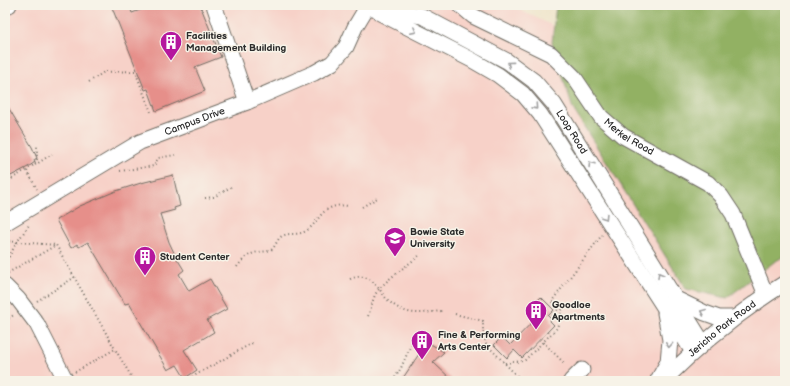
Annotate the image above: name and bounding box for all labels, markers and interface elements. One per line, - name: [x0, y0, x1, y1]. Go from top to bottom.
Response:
- one-way arrow: [410, 26, 418, 33]
- building icon: Facilities Management Building: [158, 29, 184, 62]
- place label: Facilities Management Building: [186, 30, 286, 54]
- one-way arrow: [508, 62, 515, 69]
- one-way arrow: [530, 103, 537, 110]
- street label: Campus Drive: [163, 105, 227, 138]
- street label: Loop Road: [553, 108, 590, 156]
- street label: Merkel Road: [601, 116, 656, 158]
- one-way arrow: [589, 161, 596, 168]
- one-way arrow: [600, 213, 608, 220]
- school or university icon: Bowie State University: [382, 225, 408, 258]
- place label: Bowie State University: [410, 226, 464, 250]
- building icon: Student Center: [132, 244, 158, 277]
- place label: Student Center: [160, 251, 231, 263]
- one-way arrow: [657, 272, 664, 279]
- building icon: Goodloe Apartments: [523, 298, 549, 331]
- street label: Jericho Park Road: [686, 298, 759, 360]
- place label: Goodloe Apartments: [551, 299, 605, 323]
- one-way arrow: [700, 309, 707, 317]
- building icon: Fine & Performing Arts Center: [409, 328, 435, 361]
- place label: Fine & Performing Arts Center: [437, 329, 521, 353]
- one-way arrow: [665, 342, 674, 348]

